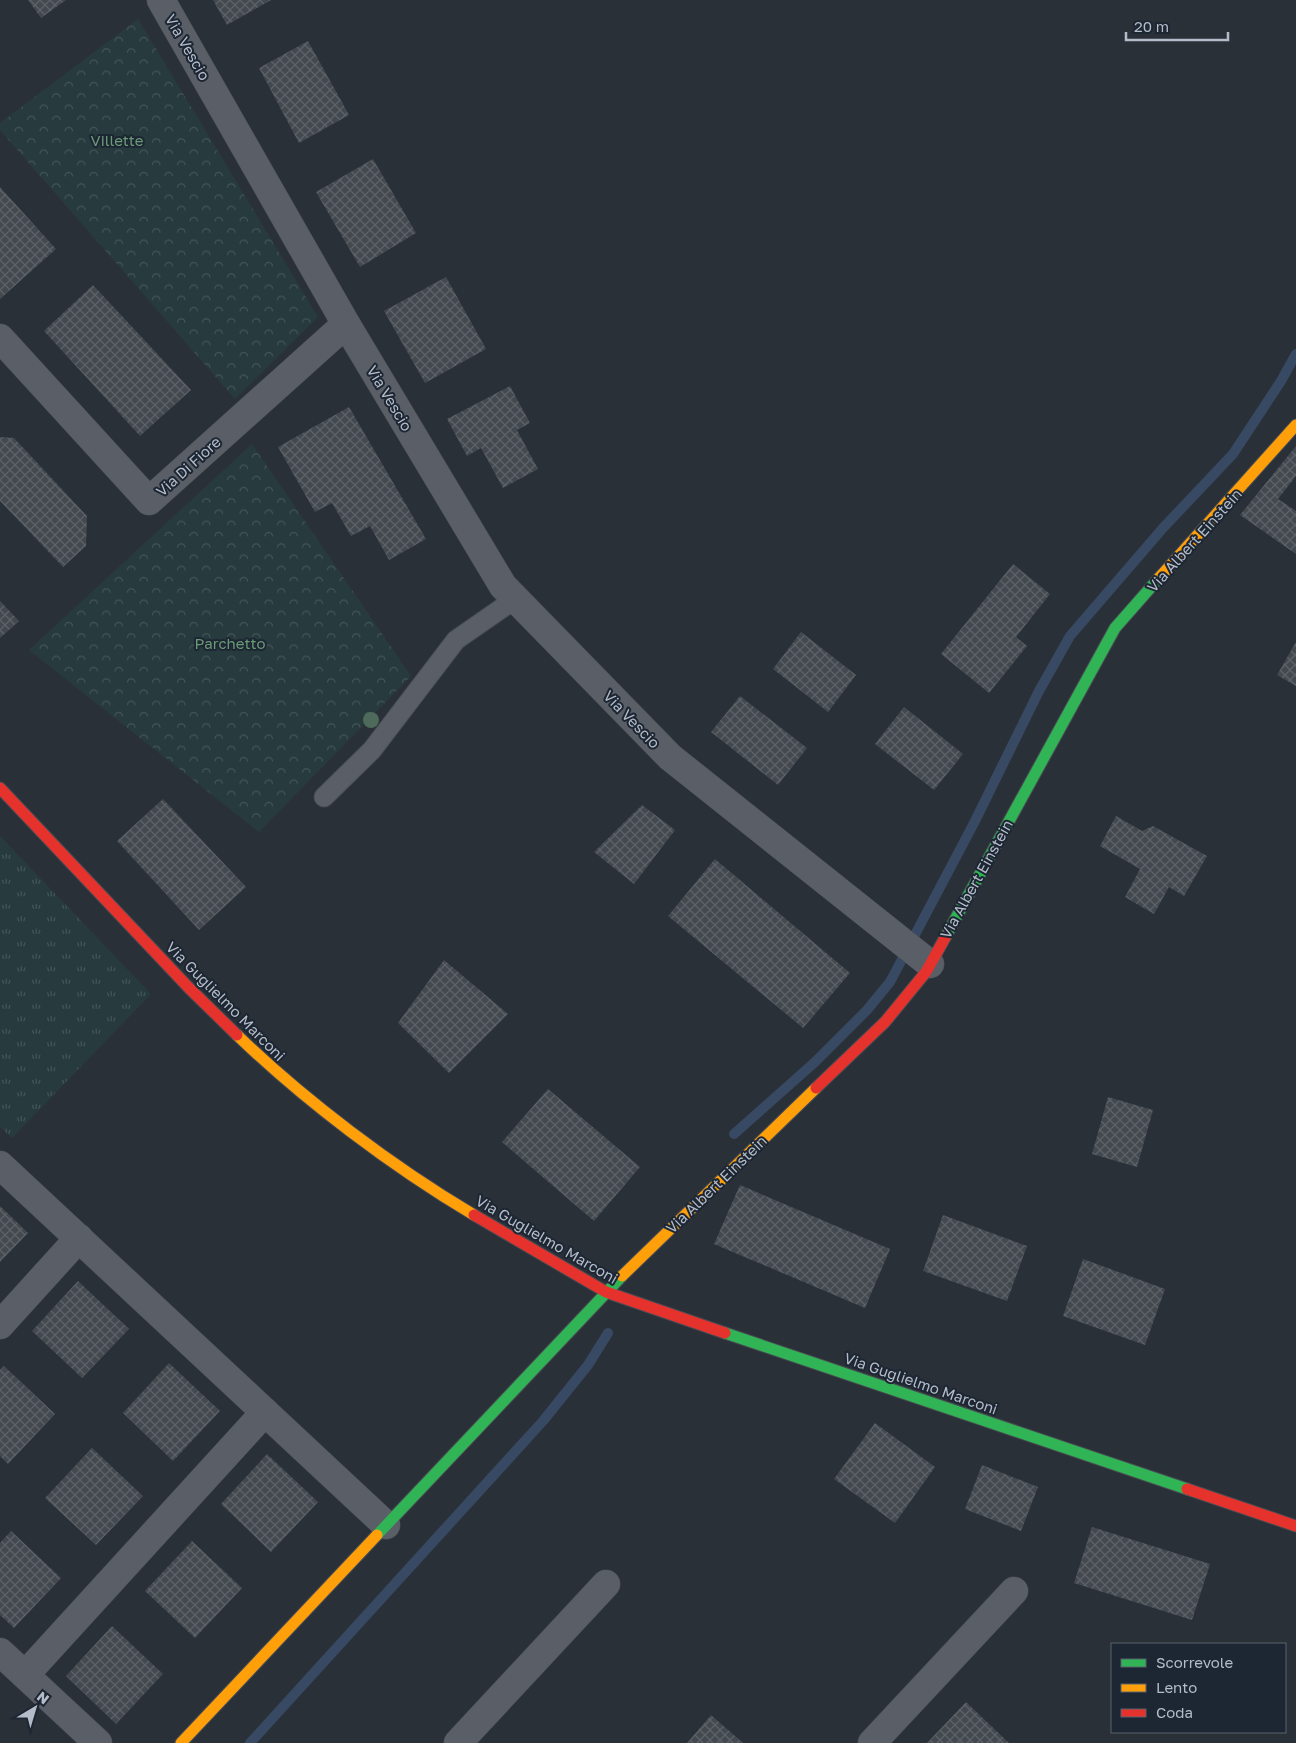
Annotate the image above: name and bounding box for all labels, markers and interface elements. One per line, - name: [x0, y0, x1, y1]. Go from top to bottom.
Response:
- scale bar: [1126, 10, 1228, 42]
- street label: Via Vescio: [162, 11, 214, 83]
- text: 20 m: [1134, 17, 1169, 35]
- park label: Villette: [91, 131, 144, 149]
- street label: Via Vescio: [363, 362, 417, 434]
- street label: Via Di Fiore: [152, 432, 224, 500]
- street label: Via Albert Einstein: [1143, 485, 1245, 595]
- park label: Parchetto: [195, 634, 265, 652]
- street label: Via Vescio: [600, 686, 664, 752]
- street label: Via Albert Einstein: [936, 816, 1016, 942]
- street label: Via Guglielmo Marconi: [163, 938, 289, 1064]
- street label: Via Albert Einstein: [662, 1131, 770, 1237]
- street label: Via Guglielmo Marconi: [473, 1191, 621, 1287]
- street label: Via Guglielmo Marconi: [842, 1348, 1000, 1418]
- legend: [1111, 1643, 1286, 1733]
- text: Scorrevole: [1156, 1653, 1233, 1671]
- text: Lento: [1156, 1678, 1197, 1696]
- north arrow: [10, 1683, 60, 1733]
- text: N: [34, 1687, 53, 1707]
- text: Coda: [1156, 1703, 1193, 1721]

